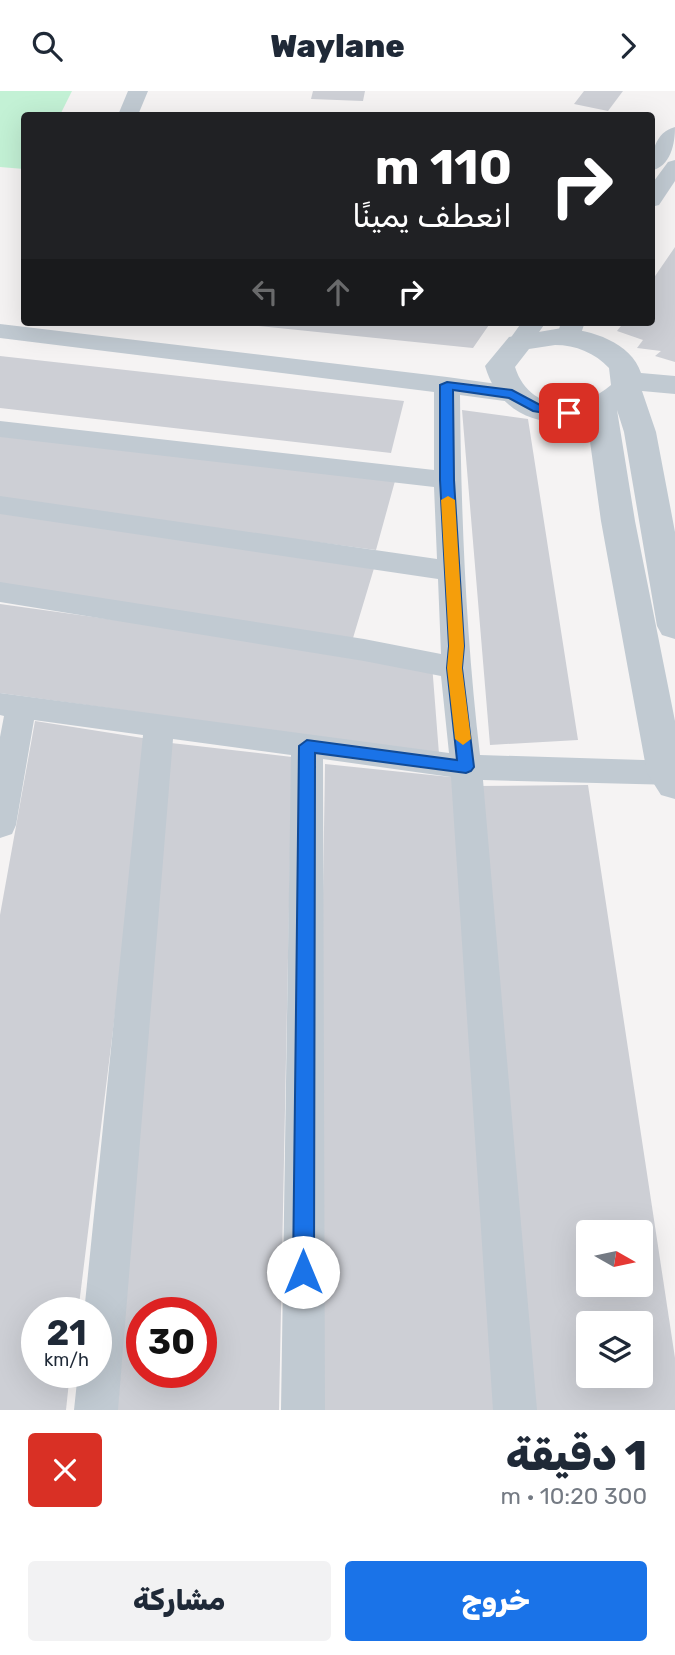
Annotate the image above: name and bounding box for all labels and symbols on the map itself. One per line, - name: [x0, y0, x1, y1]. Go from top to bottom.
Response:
- pin: [539, 383, 599, 443]
- north arrow: [576, 1220, 653, 1297]
- position arrow: [266, 1235, 340, 1309]
- speed limit sign: 30: [126, 1297, 217, 1388]

